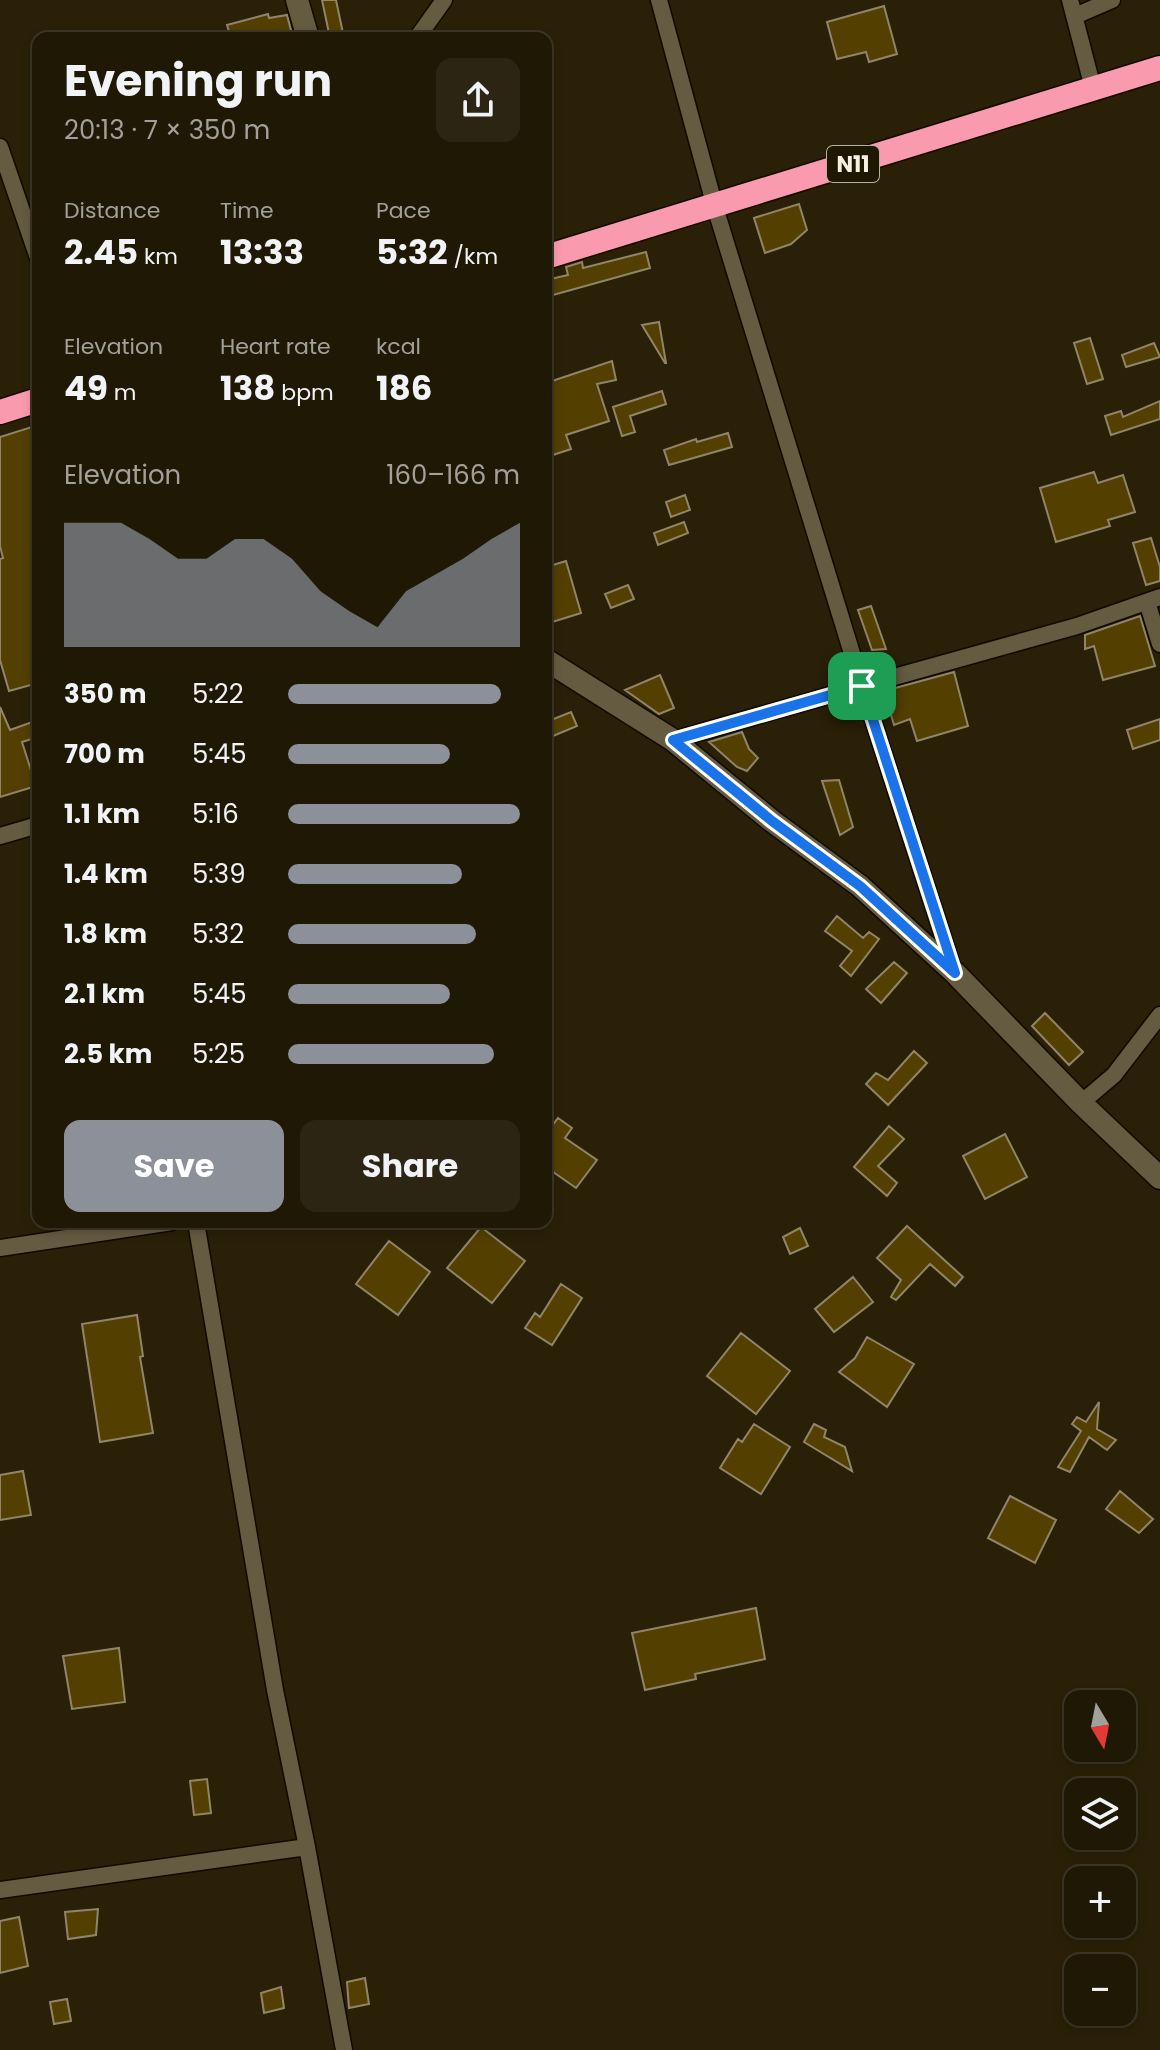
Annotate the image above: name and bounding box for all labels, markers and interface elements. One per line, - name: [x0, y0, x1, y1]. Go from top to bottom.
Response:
- text: Evening run: [64, 50, 332, 111]
- button: share: [436, 58, 520, 142]
- text: 20:13 · 7 × 350 m: [64, 112, 270, 148]
- road number: N11: [827, 146, 879, 182]
- text: Distance: [64, 195, 160, 226]
- text: Time: [220, 195, 274, 226]
- text: Pace: [376, 195, 431, 226]
- text: 2.45: [64, 228, 138, 276]
- text: 13:33: [220, 228, 304, 276]
- text: 5:32: [376, 228, 448, 276]
- text: km: [138, 241, 178, 272]
- text: /km: [448, 241, 498, 272]
- text: Elevation: [64, 331, 163, 362]
- text: Heart rate: [220, 331, 331, 362]
- text: kcal: [376, 331, 421, 362]
- text: 49: [64, 364, 108, 412]
- text: 138: [220, 364, 275, 412]
- text: 186: [376, 364, 432, 412]
- text: m: [108, 377, 136, 408]
- text: bpm: [275, 377, 334, 408]
- text: Elevation: [64, 457, 181, 493]
- text: 160–166 m: [386, 457, 520, 493]
- pin: [828, 652, 896, 720]
- icon: arrive: [840, 664, 884, 708]
- text: 350 m: [64, 676, 147, 712]
- text: 5:22: [192, 676, 244, 712]
- text: 700 m: [64, 736, 145, 772]
- text: 5:45: [192, 736, 247, 772]
- text: 1.1 km: [64, 796, 140, 832]
- text: 5:16: [192, 796, 239, 832]
- text: 1.4 km: [64, 856, 148, 892]
- text: 5:39: [192, 856, 246, 892]
- text: 1.8 km: [64, 916, 147, 952]
- text: 5:32: [192, 916, 244, 952]
- text: 2.1 km: [64, 976, 145, 1012]
- text: 5:45: [192, 976, 247, 1012]
- text: 2.5 km: [64, 1036, 152, 1072]
- text: 5:25: [192, 1036, 245, 1072]
- button: Save: [64, 1120, 284, 1212]
- button: Share: [300, 1120, 520, 1212]
- north arrow: [1064, 1690, 1136, 1762]
- map controls: [1064, 1690, 1136, 2026]
- button: layers: [1064, 1778, 1136, 1850]
- button: +: [1064, 1866, 1136, 1938]
- button: −: [1064, 1954, 1136, 2026]

